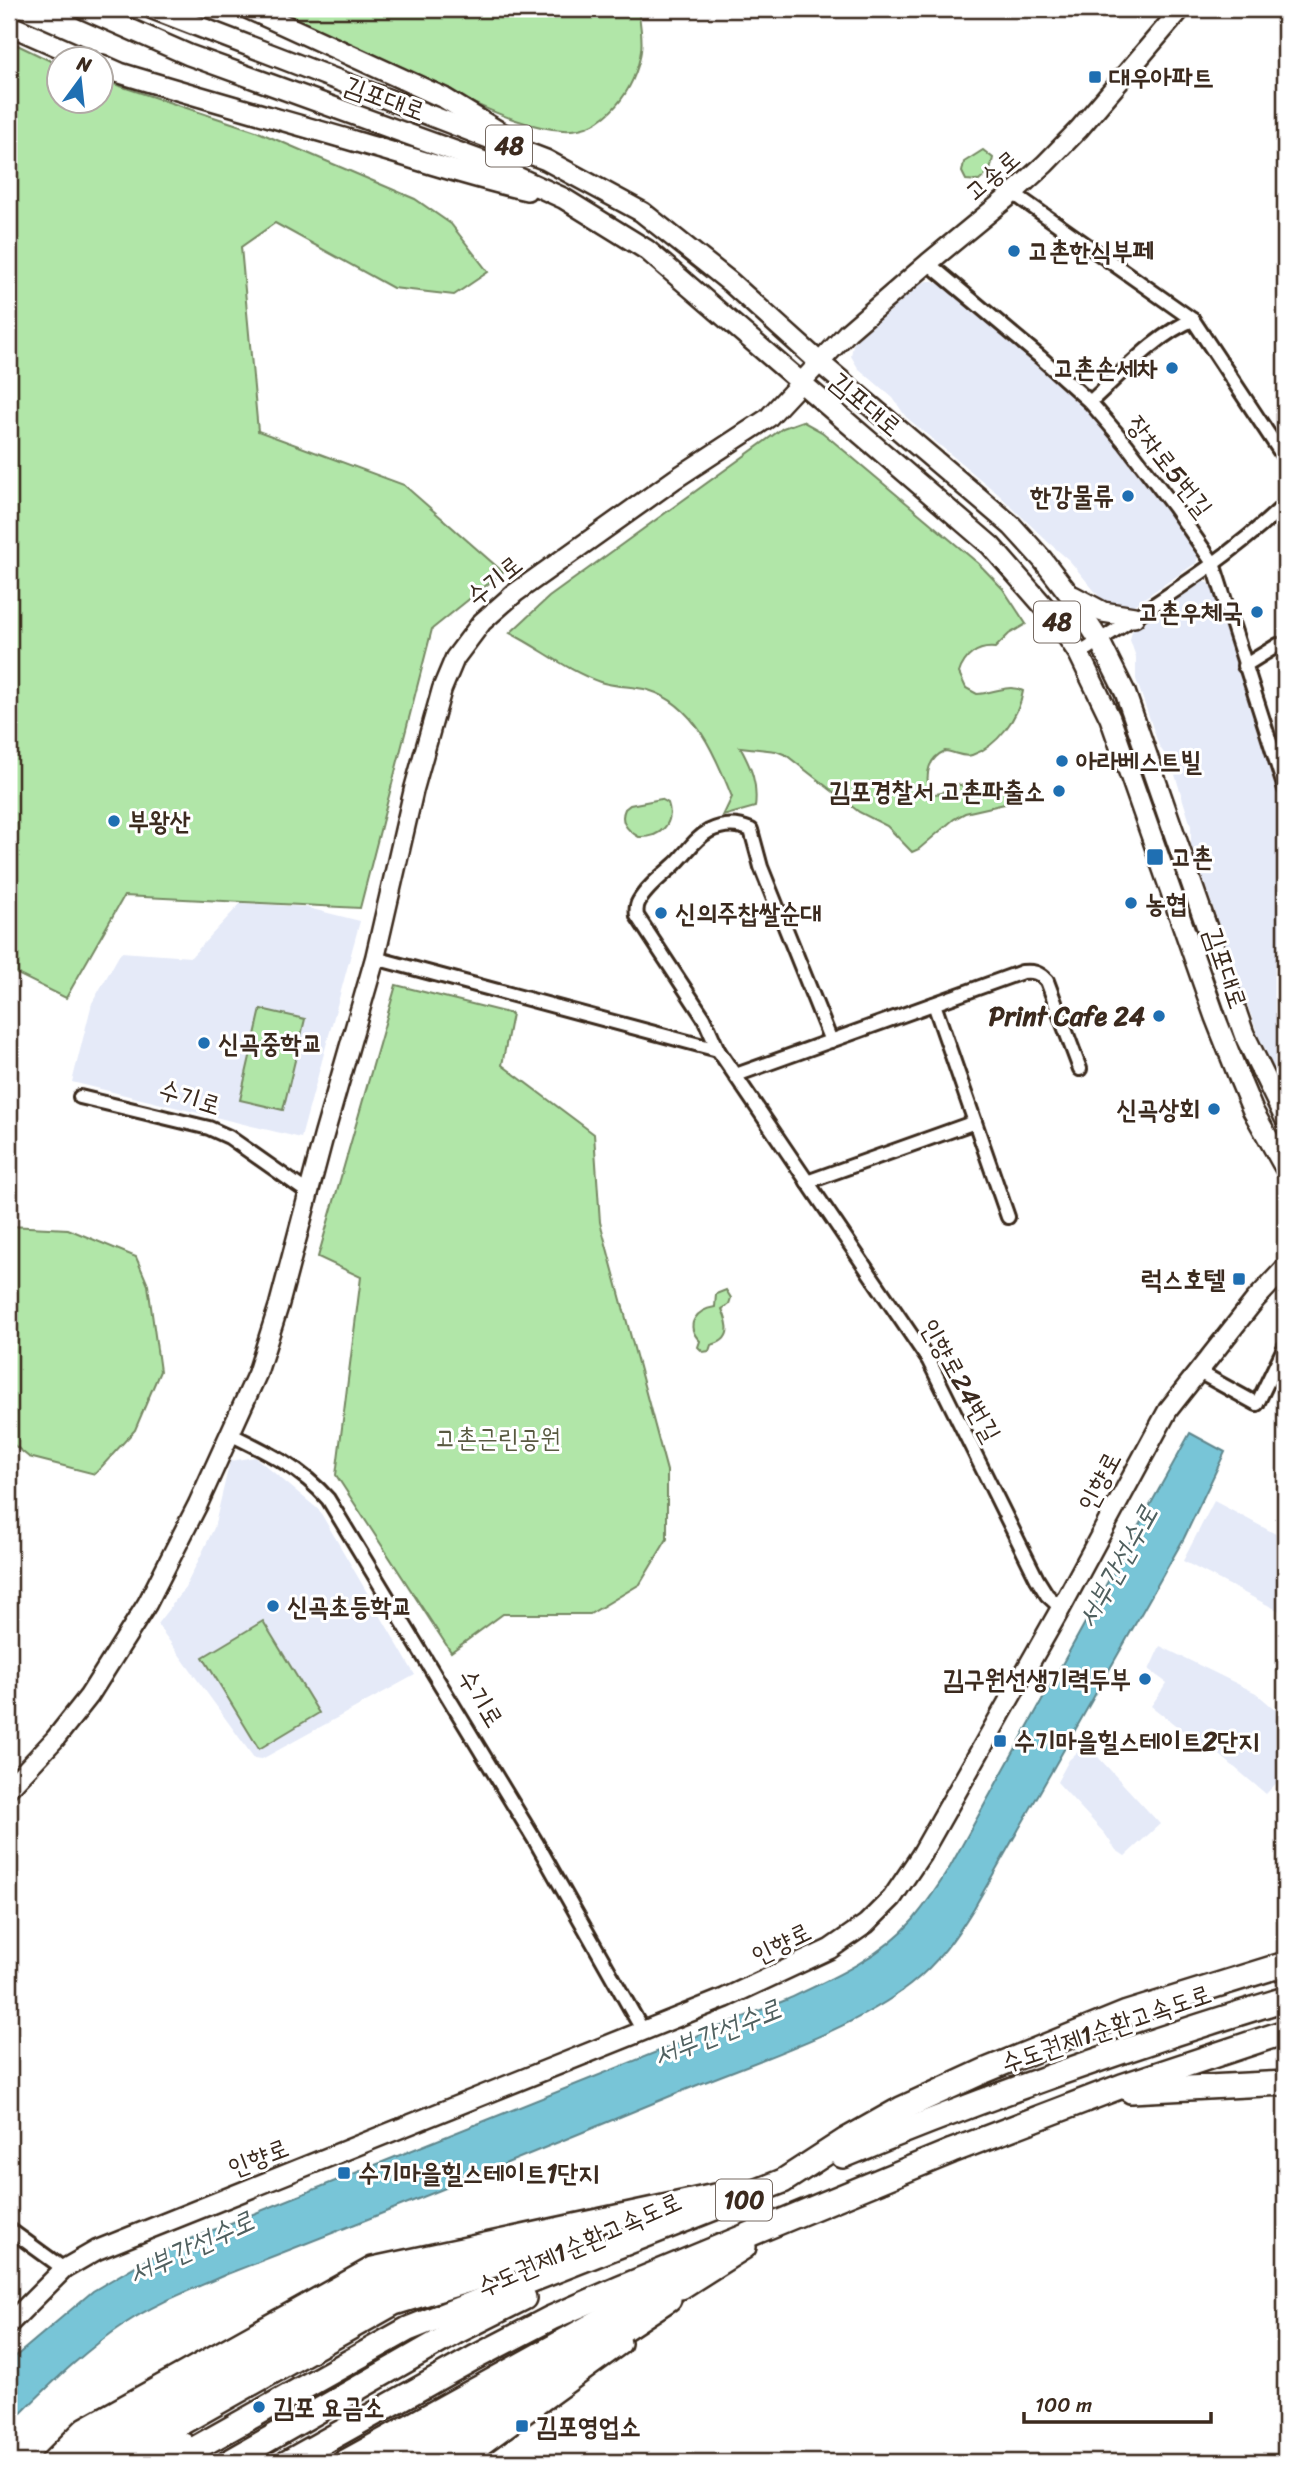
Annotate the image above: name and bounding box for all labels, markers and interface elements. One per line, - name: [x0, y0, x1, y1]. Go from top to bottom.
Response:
- north arrow: [46, 46, 116, 116]
- text: N: [73, 46, 96, 82]
- place label: 대우아파트: [1109, 54, 1214, 100]
- street label: 김포대로: [338, 62, 432, 134]
- marker: 대우아파트: [1087, 69, 1103, 85]
- road number: 48: [486, 126, 532, 166]
- street label: 고송로: [953, 137, 1031, 213]
- place label: 고촌한식부페: [1028, 228, 1154, 274]
- marker: 고촌한식부페: [1006, 243, 1022, 259]
- place label: 고촌손세차: [1053, 345, 1158, 391]
- street label: 김포대로: [819, 359, 913, 449]
- marker: 고촌손세차: [1164, 360, 1180, 376]
- street label: 장차로5번길: [1115, 404, 1225, 528]
- place label: 한강물류: [1029, 473, 1114, 519]
- marker: 한강물류: [1120, 488, 1136, 504]
- street label: 수기로: [455, 542, 533, 618]
- place label: 고촌우체국: [1138, 589, 1243, 635]
- road number: 48: [1034, 602, 1080, 642]
- marker: 고촌우체국: [1249, 604, 1265, 620]
- place label: 아라베스트빌: [1076, 738, 1203, 784]
- marker: 아라베스트빌: [1054, 753, 1070, 769]
- place label: 김포경찰서 고촌파출소: [829, 768, 1045, 814]
- marker: 김포경찰서 고촌파출소: [1051, 783, 1067, 799]
- place label: 부왕산: [128, 798, 191, 844]
- marker: 부왕산: [106, 813, 122, 829]
- place label: 고촌: [1171, 834, 1213, 880]
- marker: 고촌: [1145, 847, 1165, 867]
- place label: 농협: [1145, 880, 1187, 926]
- place label: 신의주찹쌀순대: [675, 890, 822, 936]
- marker: 농협: [1123, 895, 1139, 911]
- marker: 신의주찹쌀순대: [653, 905, 669, 921]
- street label: 김포대로: [1191, 921, 1261, 1015]
- place label: Print Cafe 24: [989, 993, 1145, 1039]
- marker: Print Cafe 24: [1151, 1008, 1167, 1024]
- place label: 신곡중학교: [218, 1020, 323, 1066]
- marker: 신곡중학교: [196, 1035, 212, 1051]
- street label: 수기로: [153, 1066, 227, 1128]
- place label: 신곡상회: [1116, 1086, 1200, 1132]
- marker: 신곡상회: [1206, 1101, 1222, 1117]
- place label: 럭스호텔: [1141, 1256, 1226, 1302]
- marker: 럭스호텔: [1231, 1271, 1247, 1287]
- street label: 인향로24번길: [908, 1309, 1014, 1451]
- park label: 고촌근린공원: [435, 1415, 561, 1461]
- street label: 인향로: [1064, 1442, 1134, 1520]
- water label: 서부간선수로: [1063, 1495, 1171, 1637]
- place label: 신곡초등학교: [287, 1583, 413, 1629]
- marker: 신곡초등학교: [265, 1598, 281, 1614]
- place label: 김구원선생기력두부: [943, 1656, 1131, 1702]
- street label: 수기로: [445, 1659, 517, 1737]
- marker: 김구원선생기력두부: [1137, 1671, 1153, 1687]
- place label: 수기마을힐스테이트2단지: [1014, 1718, 1259, 1764]
- marker: 수기마을힐스테이트2단지: [992, 1733, 1008, 1749]
- street label: 인향로: [743, 1909, 819, 1977]
- street label: 수도권제1순환고속도로: [994, 1970, 1218, 2086]
- water label: 서부간선수로: [645, 1984, 789, 2080]
- street label: 인향로: [220, 2124, 296, 2190]
- place label: 수기마을힐스테이트1단지: [358, 2150, 599, 2196]
- marker: 수기마을힐스테이트1단지: [336, 2165, 352, 2181]
- street label: 수도권제1순환고속도로: [469, 2178, 689, 2310]
- road number: 100: [716, 2180, 772, 2220]
- water label: 서부간선수로: [119, 2196, 263, 2298]
- scale bar: [1024, 2380, 1212, 2424]
- place label: 김포 요금소: [273, 2384, 384, 2430]
- text: 100 m: [1035, 2386, 1092, 2424]
- marker: 김포 요금소: [251, 2399, 267, 2415]
- place label: 김포영업소: [536, 2403, 641, 2449]
- marker: 김포영업소: [514, 2418, 530, 2434]

